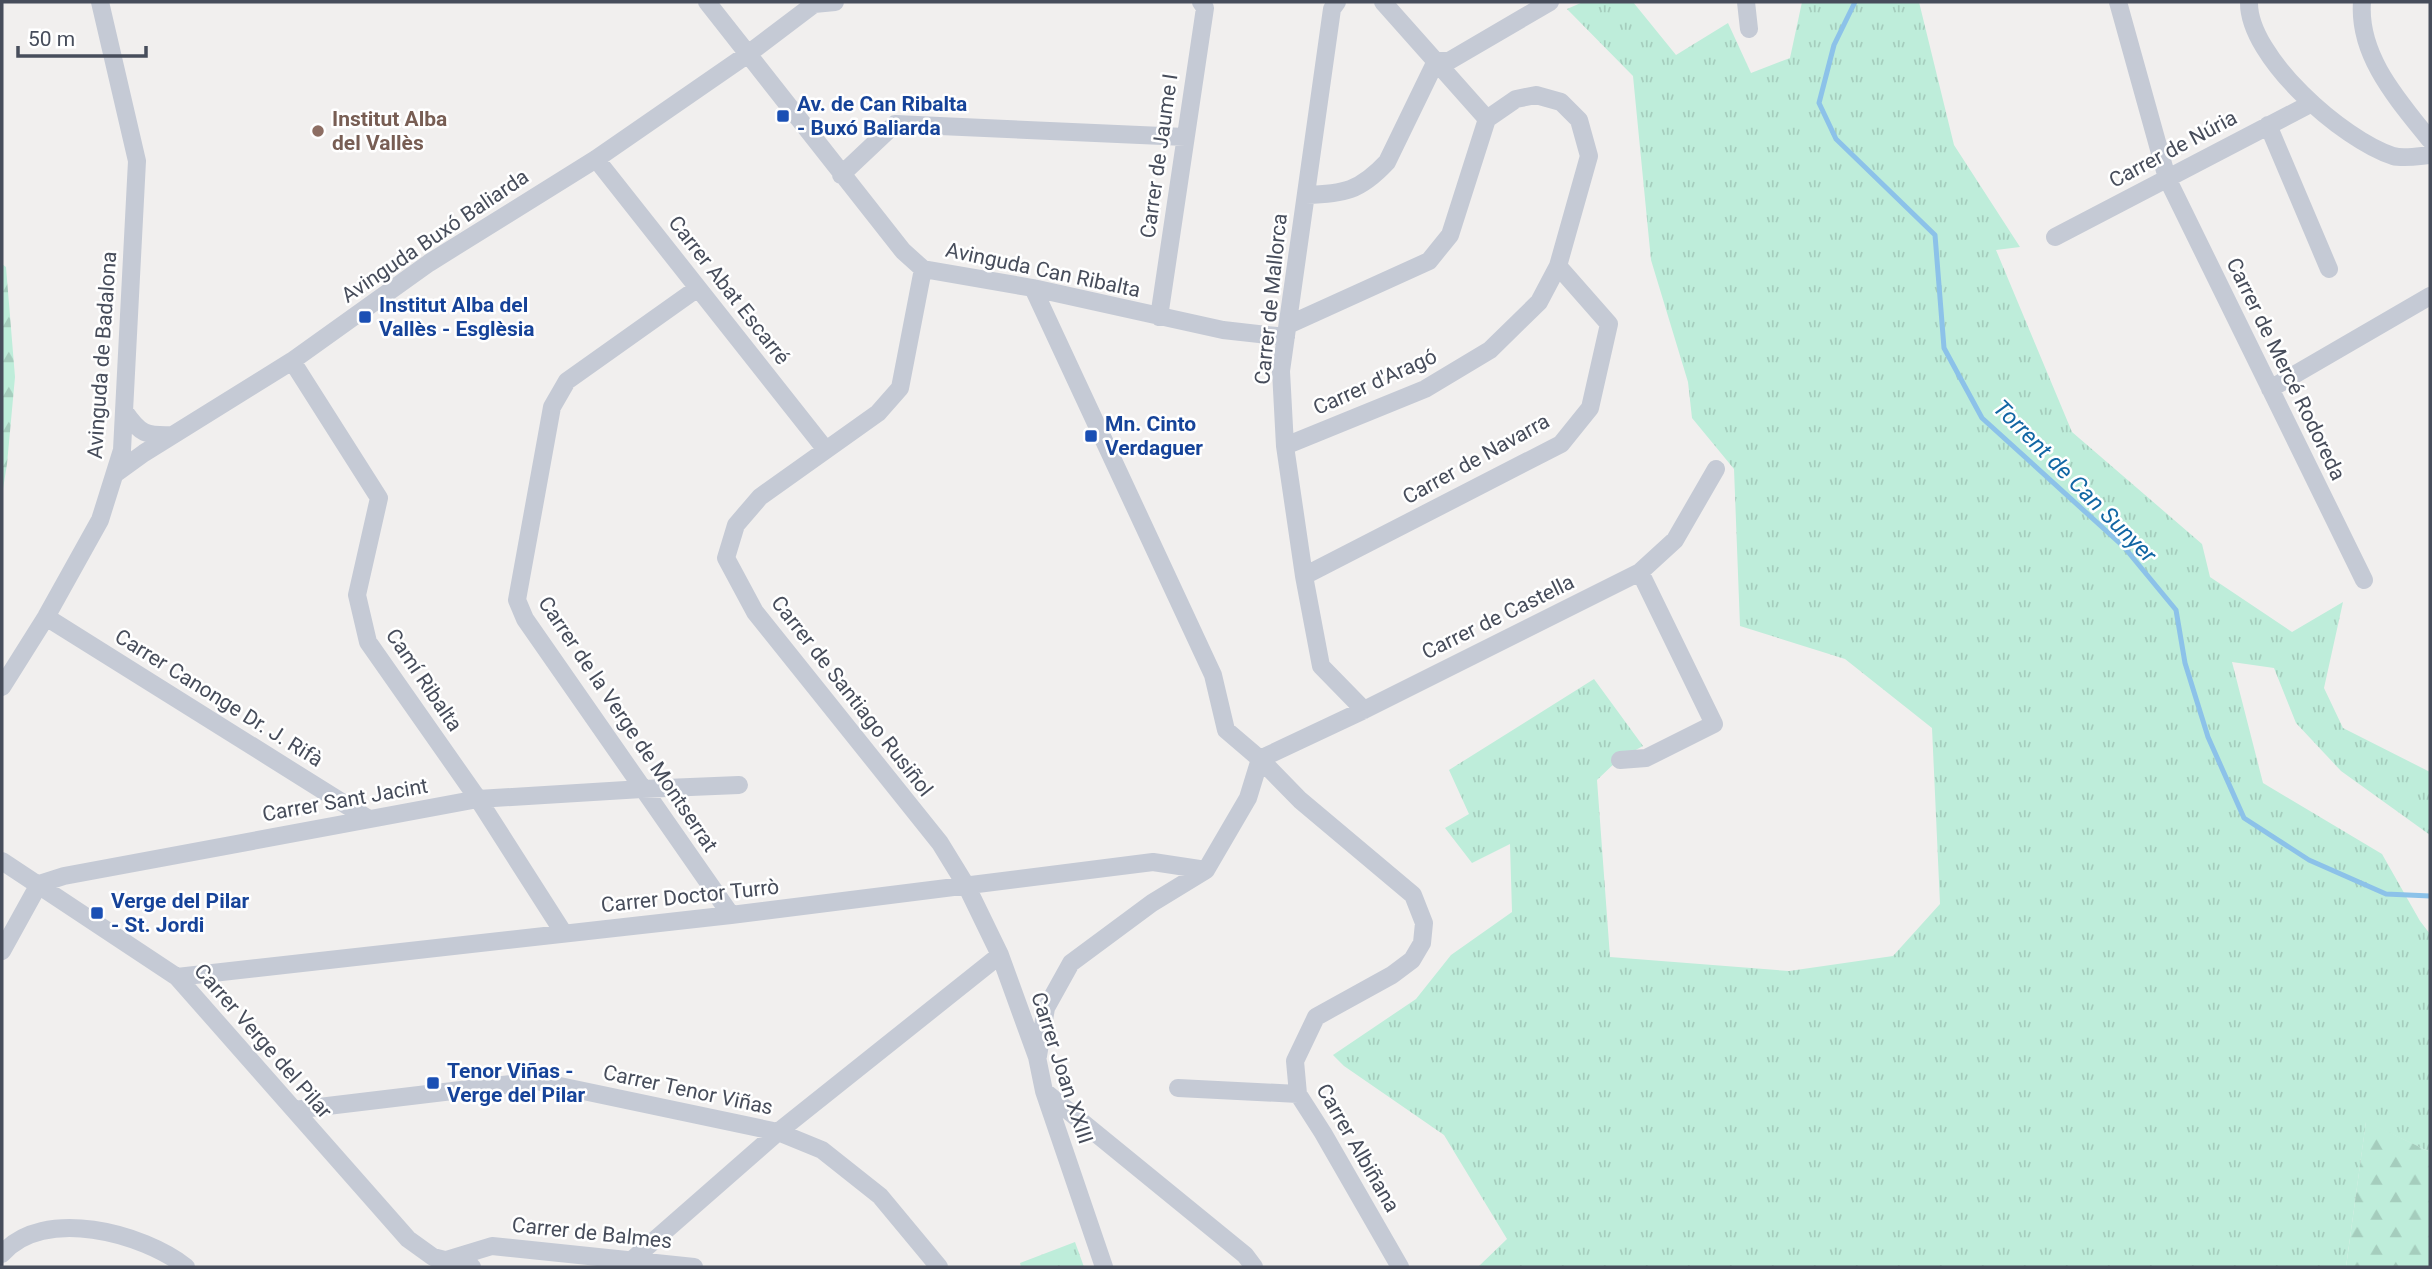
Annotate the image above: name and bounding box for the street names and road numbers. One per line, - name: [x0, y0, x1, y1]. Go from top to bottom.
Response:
- street label: Carrer de Jaume I: [1136, 72, 1182, 240]
- street label: Carrer de Núria: [2105, 105, 2241, 193]
- street label: Avinguda Buxó Baliarda: [337, 164, 533, 308]
- street label: Carrer Abat Escarré: [664, 211, 794, 369]
- street label: Carrer de Mallorca: [1250, 212, 1292, 386]
- street label: Avinguda Can Ribalta: [943, 238, 1143, 302]
- street label: Avinguda de Badalona: [83, 250, 121, 460]
- street label: Carrer de Mercé Rodoreda: [2222, 254, 2350, 484]
- street label: Carrer d'Aragó: [1310, 344, 1440, 420]
- street label: Carrer de Navarra: [1399, 409, 1553, 509]
- street label: Carrer de Castella: [1418, 570, 1578, 664]
- street label: Carrer de Santiago Rusiñol: [766, 591, 938, 801]
- street label: Carrer de la Verge de Montserrat: [533, 592, 723, 856]
- street label: Carrer Canonge Dr. J. Rifà: [111, 624, 327, 772]
- street label: Camí Ribalta: [381, 624, 467, 736]
- street label: Carrer Sant Jacint: [260, 774, 430, 826]
- street label: Carrer Doctor Turrò: [600, 875, 780, 917]
- street label: Carrer Verge del Pilar: [189, 959, 337, 1123]
- street label: Carrer Joan XXIII: [1026, 989, 1098, 1147]
- street label: Carrer Tenor Viñas: [601, 1060, 775, 1120]
- street label: Carrer Albiñana: [1312, 1079, 1404, 1217]
- street label: Carrer de Balmes: [511, 1213, 673, 1253]

